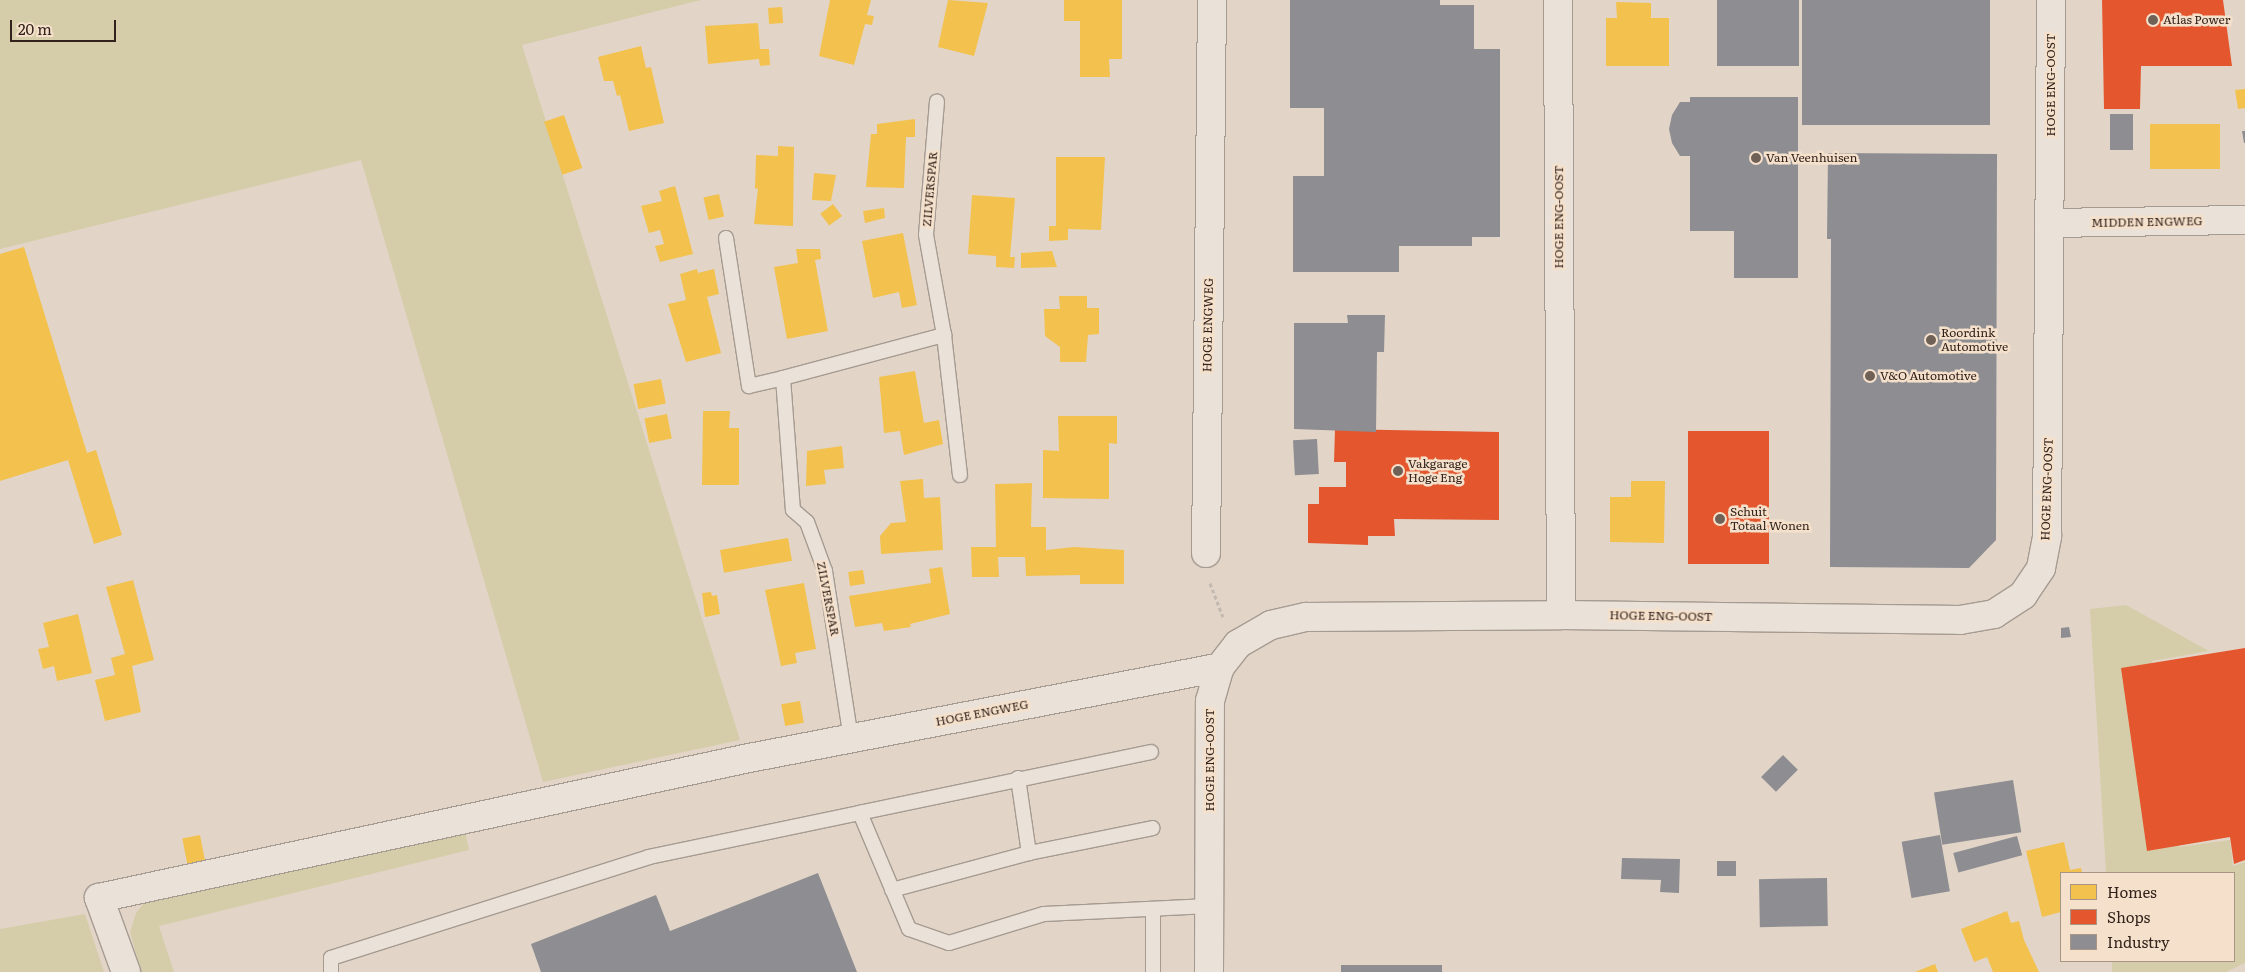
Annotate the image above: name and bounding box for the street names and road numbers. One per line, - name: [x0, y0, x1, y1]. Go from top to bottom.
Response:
- street label: HOGE ENG-OOST: [2044, 33, 2058, 137]
- street label: ZILVERSPAR: [920, 151, 940, 227]
- street label: HOGE ENG-OOST: [1552, 165, 1566, 269]
- street label: MIDDEN ENGWEG: [2091, 214, 2203, 230]
- street label: HOGE ENGWEG: [1200, 278, 1216, 372]
- street label: HOGE ENG-OOST: [2038, 437, 2056, 541]
- street label: ZILVERSPAR: [814, 561, 842, 637]
- street label: HOGE ENG-OOST: [1609, 608, 1713, 624]
- street label: HOGE ENGWEG: [934, 697, 1030, 729]
- street label: HOGE ENG-OOST: [1203, 708, 1217, 812]

